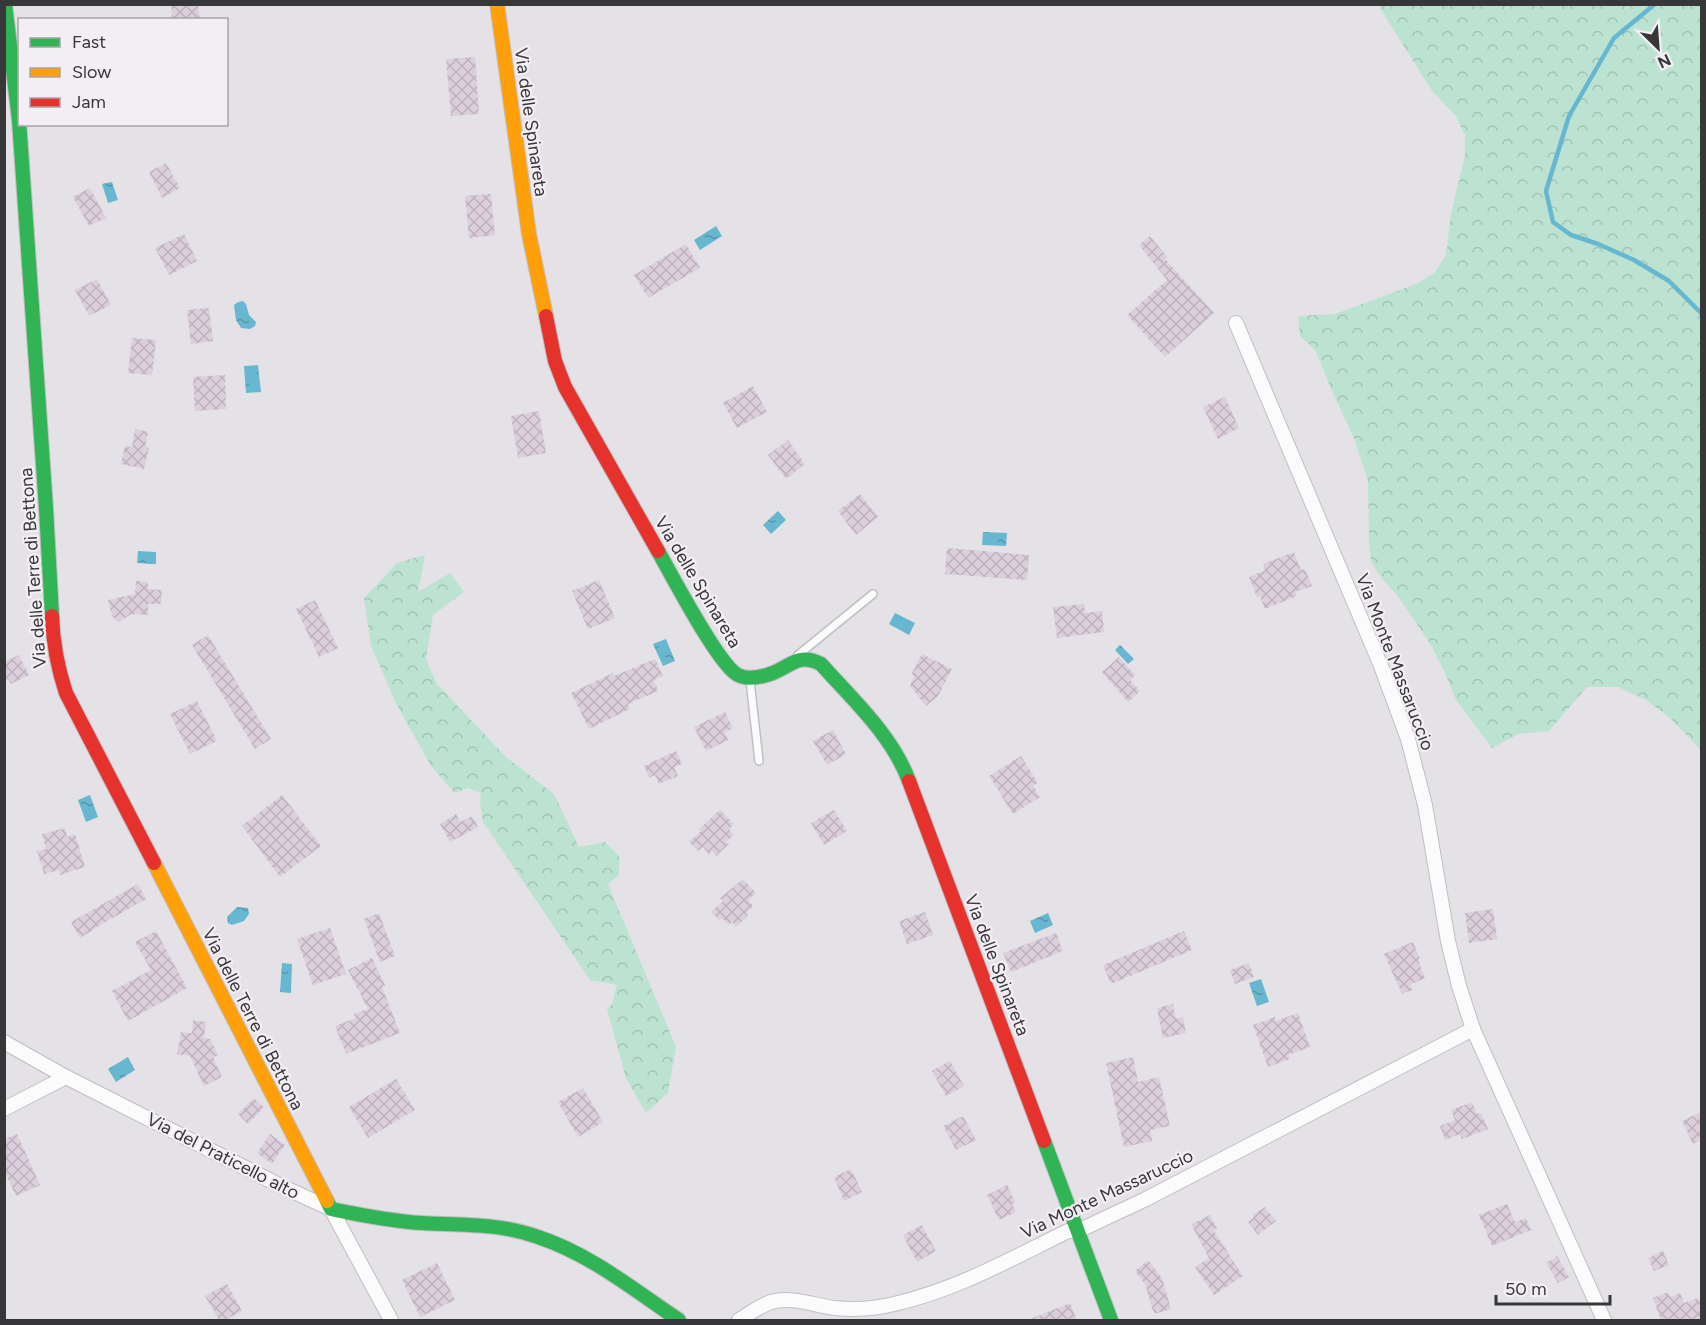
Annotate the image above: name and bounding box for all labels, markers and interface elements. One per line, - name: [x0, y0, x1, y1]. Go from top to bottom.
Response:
- legend: [18, 18, 228, 126]
- north arrow: [1628, 18, 1688, 78]
- text: Fast: [72, 31, 106, 53]
- street label: Via delle Spinareta: [510, 46, 552, 198]
- text: N: [1655, 50, 1674, 72]
- text: Slow: [72, 61, 111, 83]
- text: Jam: [72, 91, 106, 113]
- street label: Via delle Terre di Bettona: [15, 467, 51, 669]
- street label: Via delle Spinareta: [650, 512, 746, 652]
- street label: Via Monte Massaruccio: [1351, 570, 1439, 754]
- street label: Via delle Spinareta: [960, 891, 1034, 1039]
- street label: Via delle Terre di Bettona: [198, 924, 308, 1114]
- street label: Via del Praticello alto: [143, 1108, 303, 1204]
- street label: Via Monte Massaruccio: [1017, 1144, 1197, 1244]
- scale bar: [1496, 1268, 1610, 1306]
- text: 50 m: [1505, 1278, 1547, 1300]

